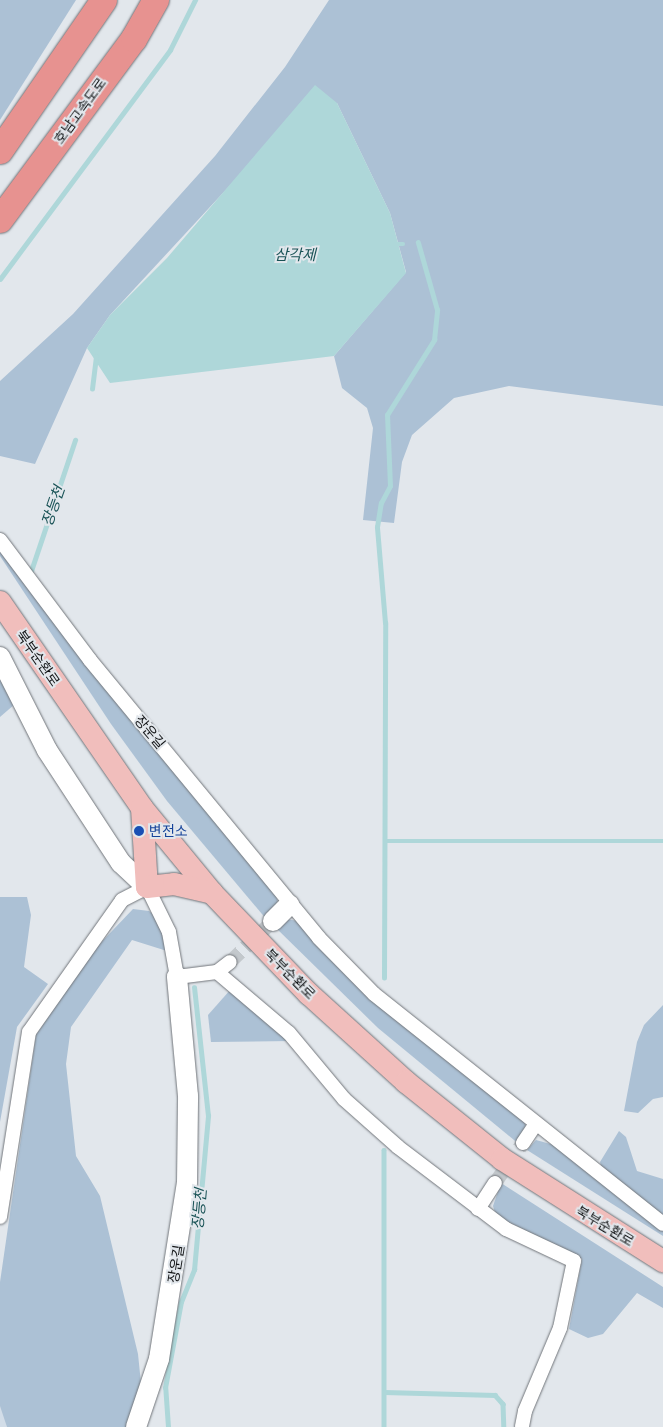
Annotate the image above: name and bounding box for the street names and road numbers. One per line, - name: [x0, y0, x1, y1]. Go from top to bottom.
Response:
- street label: 호남고속도로: [50, 75, 110, 147]
- street label: 북부순환로: [13, 627, 63, 689]
- street label: 장운길: [131, 712, 169, 752]
- street label: 북부순환로: [261, 945, 319, 1003]
- street label: 북부순환로: [573, 1202, 637, 1250]
- street label: 장운길: [165, 1244, 187, 1284]

